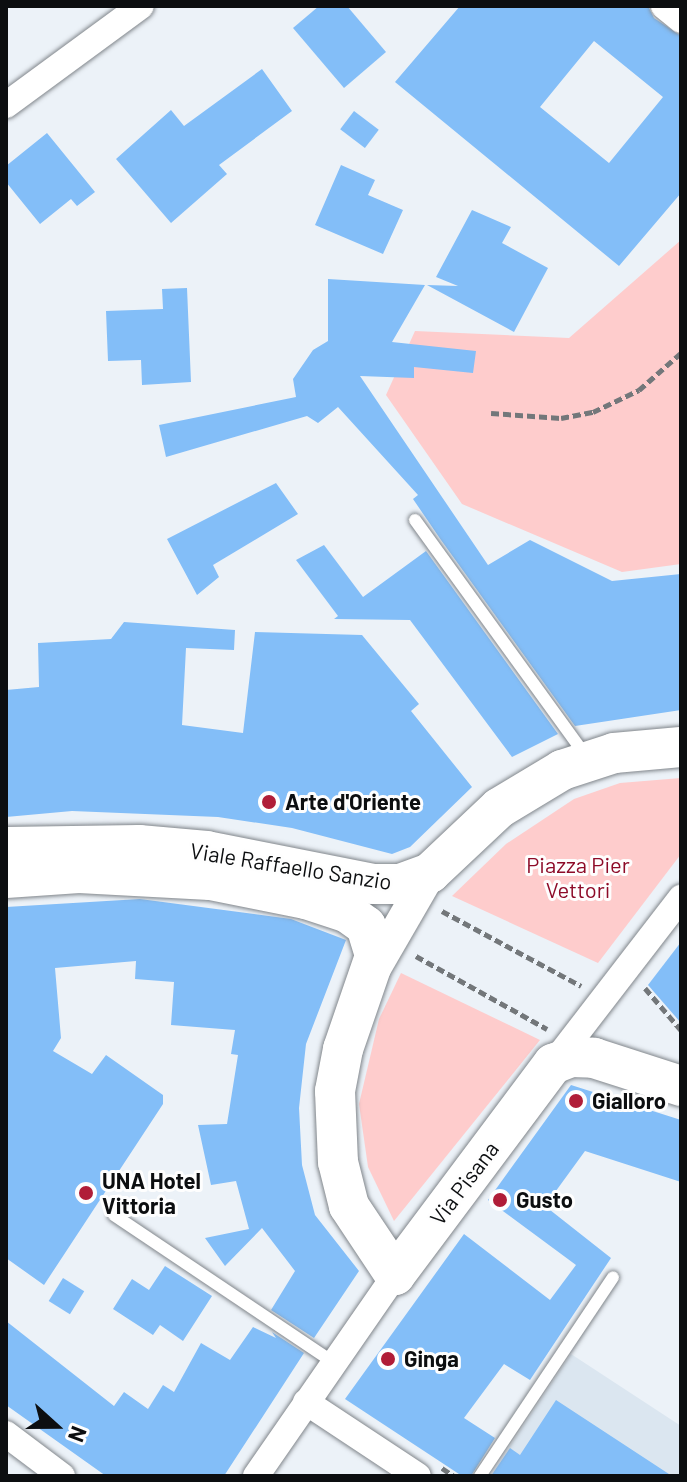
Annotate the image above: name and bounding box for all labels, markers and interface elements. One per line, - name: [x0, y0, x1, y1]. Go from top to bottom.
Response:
- place label: Arte d'Oriente: [285, 789, 421, 815]
- marker: Arte d'Oriente: [260, 793, 278, 811]
- street label: Viale Raffaello Sanzio: [188, 837, 394, 895]
- park label: Piazza Pier Vettori: [526, 851, 630, 902]
- place label: Gialloro: [592, 1088, 666, 1114]
- marker: Gialloro: [567, 1092, 585, 1110]
- street label: Via Pisana: [424, 1136, 504, 1230]
- place label: UNA Hotel Vittoria: [102, 1167, 201, 1218]
- marker: UNA Hotel Vittoria: [77, 1184, 95, 1202]
- place label: Gusto: [516, 1187, 573, 1213]
- marker: Gusto: [491, 1191, 509, 1209]
- place label: Ginga: [404, 1346, 459, 1372]
- marker: Ginga: [379, 1350, 397, 1368]
- north arrow: [16, 1386, 96, 1466]
- text: N: [64, 1423, 93, 1446]

